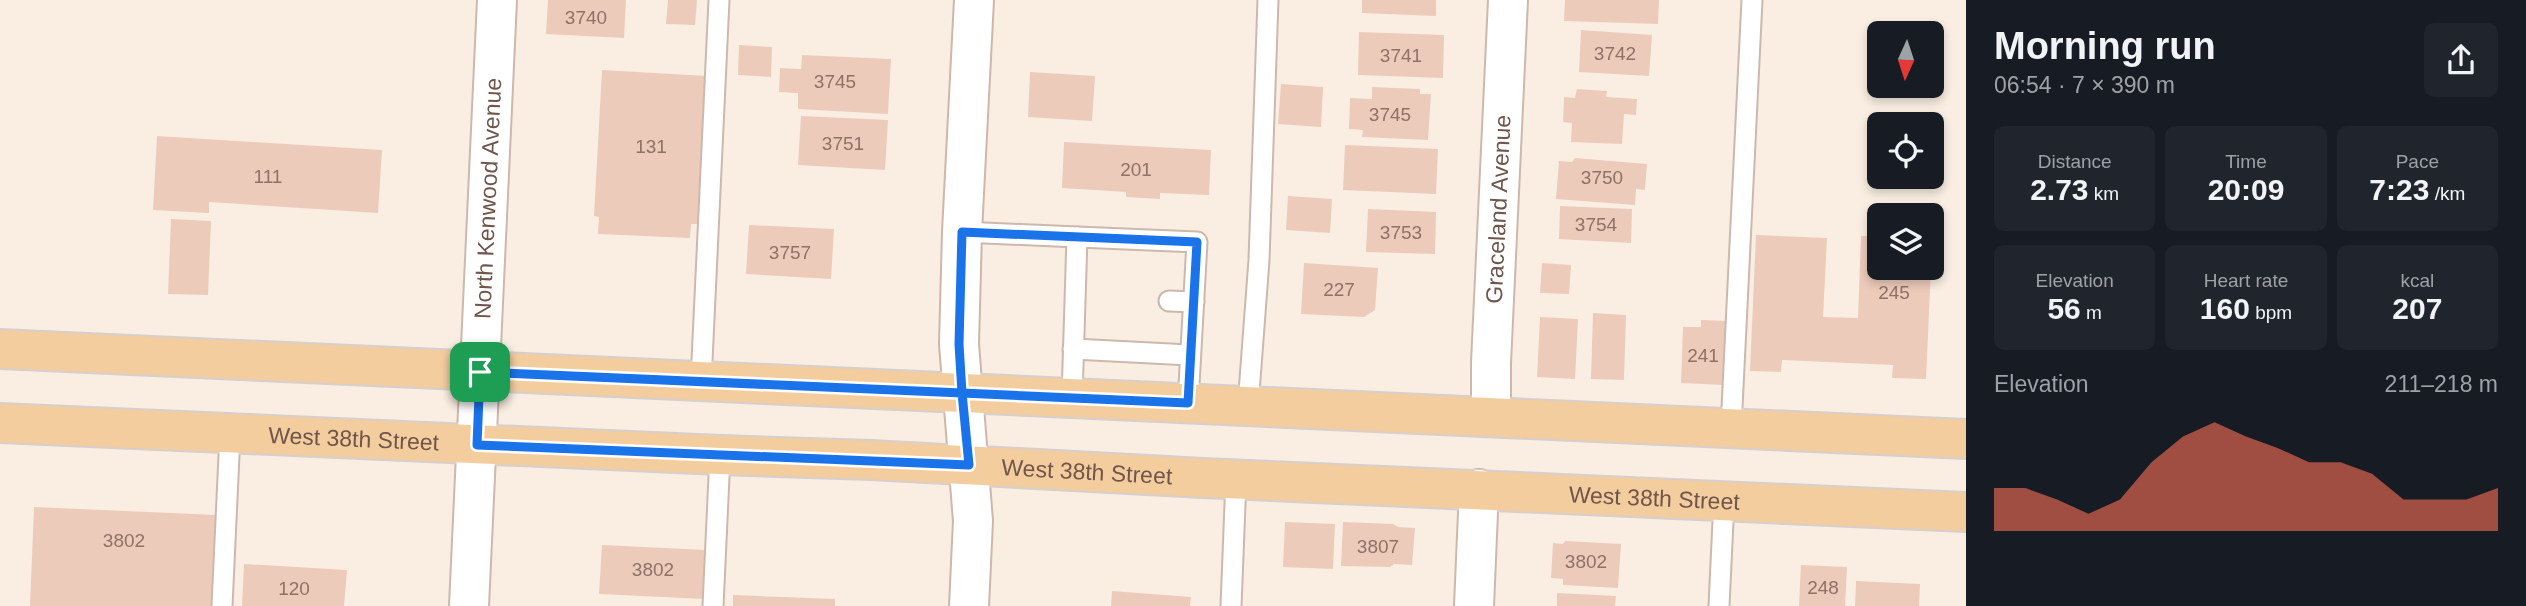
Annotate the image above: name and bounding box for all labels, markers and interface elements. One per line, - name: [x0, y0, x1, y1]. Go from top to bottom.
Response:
- house number: 3740: [565, 7, 607, 28]
- north arrow: [1867, 21, 1944, 98]
- map controls: [1867, 21, 1944, 280]
- button: share: [2424, 23, 2498, 97]
- text: Morning run: [1994, 25, 2216, 67]
- house number: 3742: [1594, 43, 1636, 64]
- house number: 3741: [1380, 45, 1422, 66]
- house number: 3745: [814, 71, 856, 92]
- text: 06:54 · 7 × 390 m: [1994, 72, 2175, 98]
- street label: North Kenwood Avenue: [469, 77, 506, 320]
- house number: 3745: [1369, 104, 1411, 125]
- button: locate: [1867, 112, 1944, 189]
- street label: Graceland Avenue: [1481, 114, 1516, 304]
- house number: 3751: [822, 133, 864, 154]
- house number: 131: [635, 136, 667, 157]
- text: Distance: [2038, 151, 2112, 172]
- text: Time: [2225, 151, 2267, 172]
- text: Pace: [2396, 151, 2439, 172]
- house number: 201: [1120, 159, 1152, 180]
- house number: 111: [254, 166, 282, 187]
- house number: 3750: [1581, 167, 1623, 188]
- text: 2.73: [2030, 173, 2089, 206]
- text: 20:09: [2208, 173, 2284, 206]
- text: 7:23: [2369, 173, 2429, 206]
- text: km: [2089, 183, 2119, 204]
- text: /km: [2429, 183, 2465, 204]
- button: layers: [1867, 203, 1944, 280]
- house number: 3754: [1575, 214, 1618, 235]
- house number: 3753: [1380, 222, 1422, 243]
- house number: 3757: [769, 242, 811, 263]
- text: Elevation: [2036, 270, 2114, 291]
- text: Heart rate: [2204, 270, 2288, 291]
- text: kcal: [2400, 270, 2434, 291]
- house number: 227: [1323, 279, 1355, 300]
- house number: 245: [1878, 282, 1910, 303]
- text: 56: [2047, 292, 2081, 325]
- text: 160: [2200, 292, 2250, 325]
- text: 207: [2392, 292, 2442, 325]
- text: m: [2081, 302, 2102, 323]
- text: bpm: [2250, 302, 2292, 323]
- pin: [450, 342, 510, 402]
- house number: 241: [1687, 345, 1719, 366]
- icon: arrive: [461, 353, 499, 391]
- text: Elevation: [1994, 371, 2089, 397]
- text: 211–218 m: [2385, 371, 2498, 397]
- street label: West 38th Street: [268, 422, 440, 456]
- street label: West 38th Street: [1001, 454, 1174, 489]
- street label: West 38th Street: [1568, 481, 1741, 515]
- house number: 3802: [103, 530, 145, 551]
- house number: 3807: [1357, 536, 1399, 557]
- house number: 3802: [1565, 551, 1607, 572]
- house number: 3802: [632, 559, 674, 580]
- house number: 248: [1807, 577, 1839, 598]
- house number: 120: [278, 578, 310, 599]

